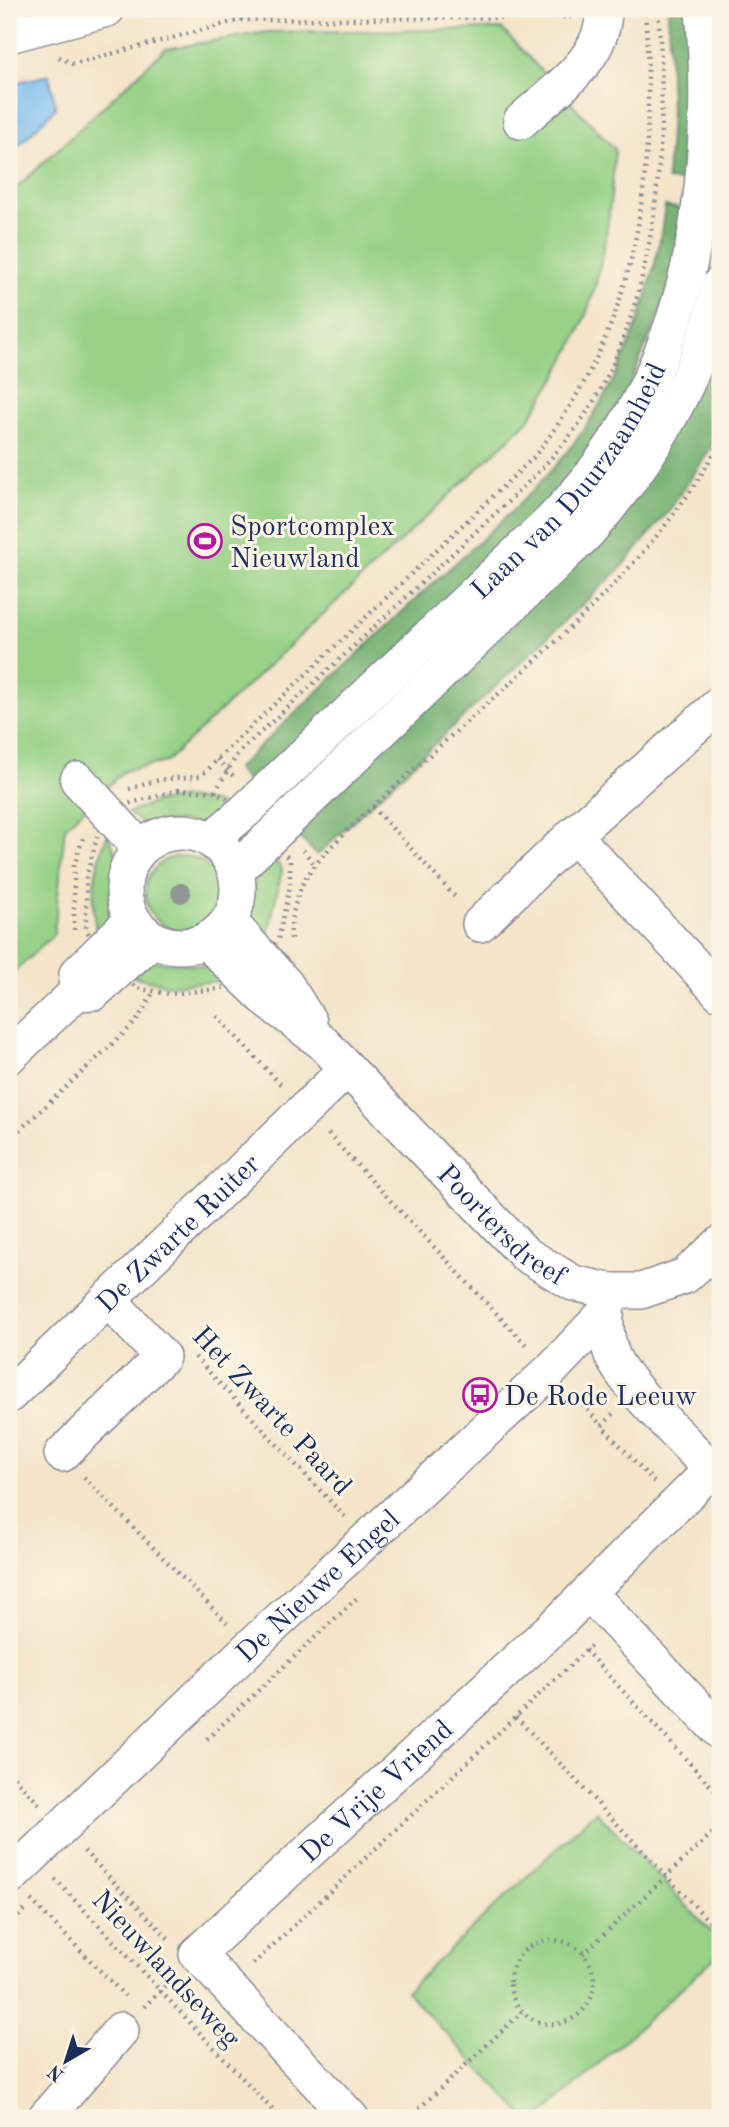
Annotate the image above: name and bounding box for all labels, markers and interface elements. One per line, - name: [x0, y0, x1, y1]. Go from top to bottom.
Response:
- street label: Laan van Duurzaamheid: [467, 359, 673, 606]
- place label: Sportcomplex Nieuwland: [230, 514, 395, 574]
- sports icon: Sportcomplex Nieuwland: [186, 522, 224, 560]
- street label: De Zwarte Ruiter: [93, 1150, 266, 1319]
- street label: Poortersdreef: [431, 1161, 571, 1293]
- street label: Het Zwarte Paard: [186, 1322, 356, 1502]
- bus stop icon: De Rode Leeuw: [461, 1376, 499, 1414]
- place label: De Rode Leeuw: [504, 1384, 697, 1412]
- street label: De Nieuwe Engel: [232, 1506, 406, 1669]
- street label: De Vrije Vriend: [296, 1716, 459, 1869]
- street label: Nieuwlandseweg: [85, 1886, 244, 2054]
- north arrow: [32, 2025, 102, 2096]
- text: N: [45, 2060, 68, 2084]

